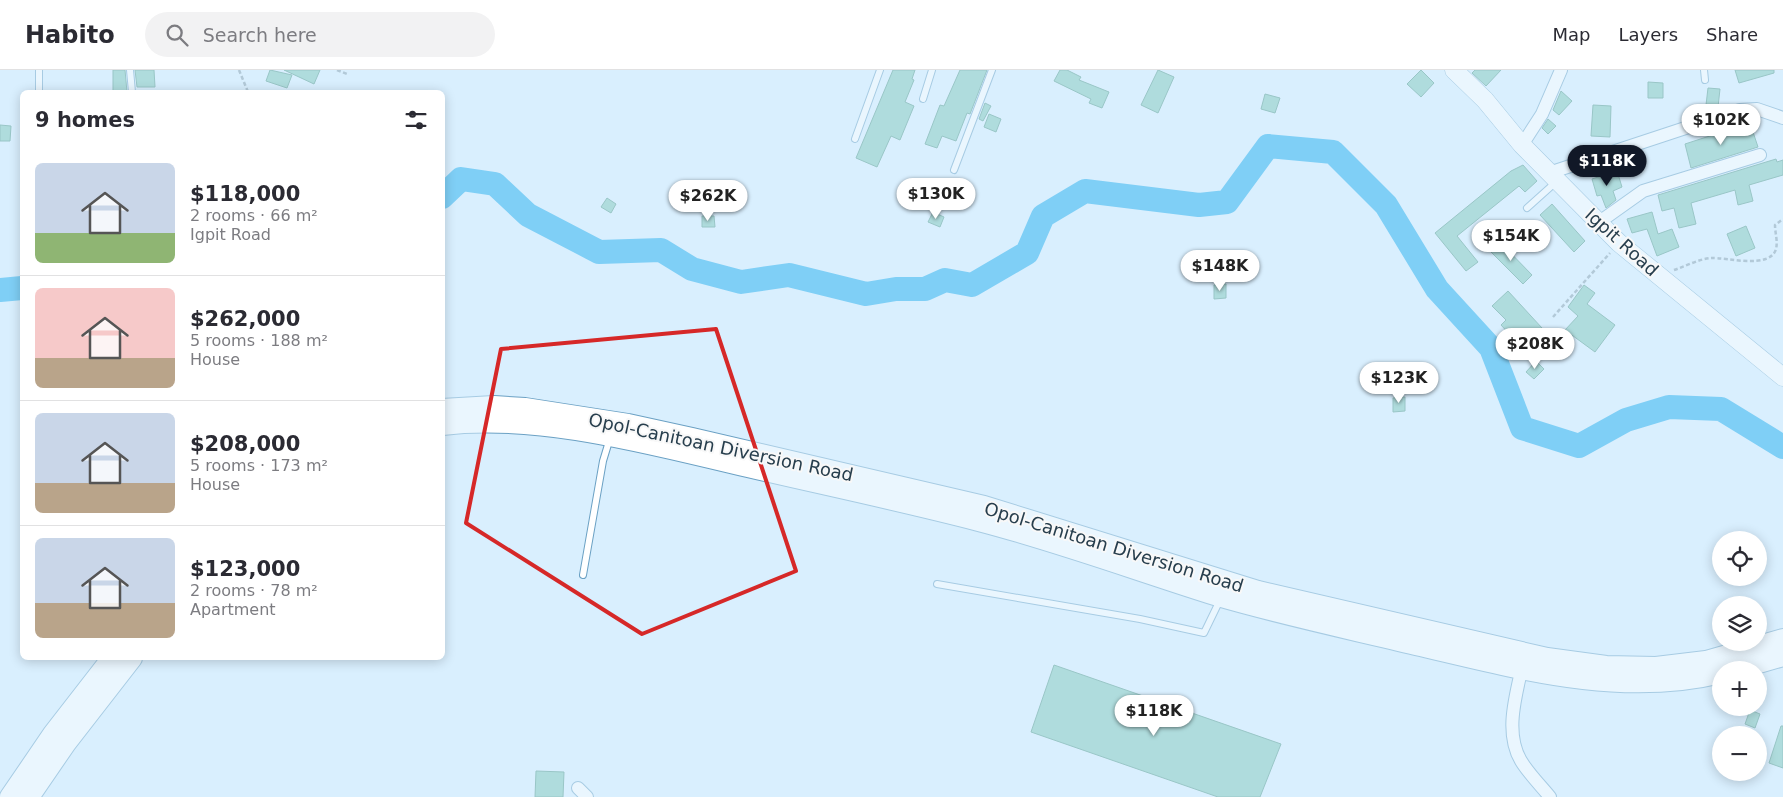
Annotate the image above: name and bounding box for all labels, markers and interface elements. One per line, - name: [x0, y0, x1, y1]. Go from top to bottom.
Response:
- search box: [145, 12, 495, 57]
- text: Habito: [25, 21, 115, 49]
- icon: search: [163, 21, 191, 49]
- text: Search here: [203, 24, 317, 46]
- text: Map: [1552, 24, 1590, 45]
- text: Layers: [1618, 24, 1678, 45]
- text: Share: [1706, 24, 1758, 45]
- pin: $102K: [1686, 104, 1756, 146]
- icon: filters: [402, 106, 430, 134]
- text: 9 homes: [35, 108, 135, 132]
- text: $102K: [1693, 110, 1749, 129]
- pin: $118K: [1572, 144, 1642, 187]
- text: $118K: [1579, 151, 1635, 170]
- pin: $130K: [901, 178, 971, 220]
- pin: $262K: [673, 180, 743, 222]
- text: $118,000: [190, 182, 300, 206]
- icon: home: [75, 183, 135, 243]
- text: $130K: [908, 184, 964, 203]
- text: $262K: [680, 186, 736, 205]
- street label: Igpit Road: [1581, 204, 1663, 280]
- text: 2 rooms · 66 m²: [190, 206, 318, 225]
- pin: $154K: [1476, 220, 1546, 262]
- text: Igpit Road: [190, 225, 271, 244]
- text: $154K: [1483, 226, 1539, 245]
- pin: $148K: [1185, 250, 1255, 292]
- text: $148K: [1192, 256, 1248, 275]
- text: $262,000: [190, 307, 300, 331]
- icon: home: [75, 308, 135, 368]
- pin: $208K: [1500, 328, 1570, 370]
- text: 5 rooms · 188 m²: [190, 331, 328, 350]
- text: $208K: [1507, 334, 1563, 353]
- text: House: [190, 350, 240, 369]
- pin: $123K: [1364, 362, 1434, 404]
- text: $123K: [1371, 368, 1427, 387]
- street label: Opol-Canitoan Diversion Road: [587, 409, 855, 485]
- text: $208,000: [190, 432, 300, 456]
- icon: home: [75, 433, 135, 493]
- text: 5 rooms · 173 m²: [190, 456, 328, 475]
- text: House: [190, 475, 240, 494]
- street label: Opol-Canitoan Diversion Road: [982, 497, 1246, 597]
- map controls: [1712, 531, 1767, 781]
- button: locate: [1712, 531, 1767, 586]
- text: $123,000: [190, 557, 300, 581]
- icon: home: [75, 558, 135, 618]
- text: 2 rooms · 78 m²: [190, 581, 318, 600]
- button: layers: [1712, 596, 1767, 651]
- text: Apartment: [190, 600, 276, 619]
- button: +: [1712, 661, 1767, 716]
- pin: $118K: [1119, 694, 1189, 737]
- text: $118K: [1126, 701, 1182, 720]
- button: −: [1712, 726, 1767, 781]

